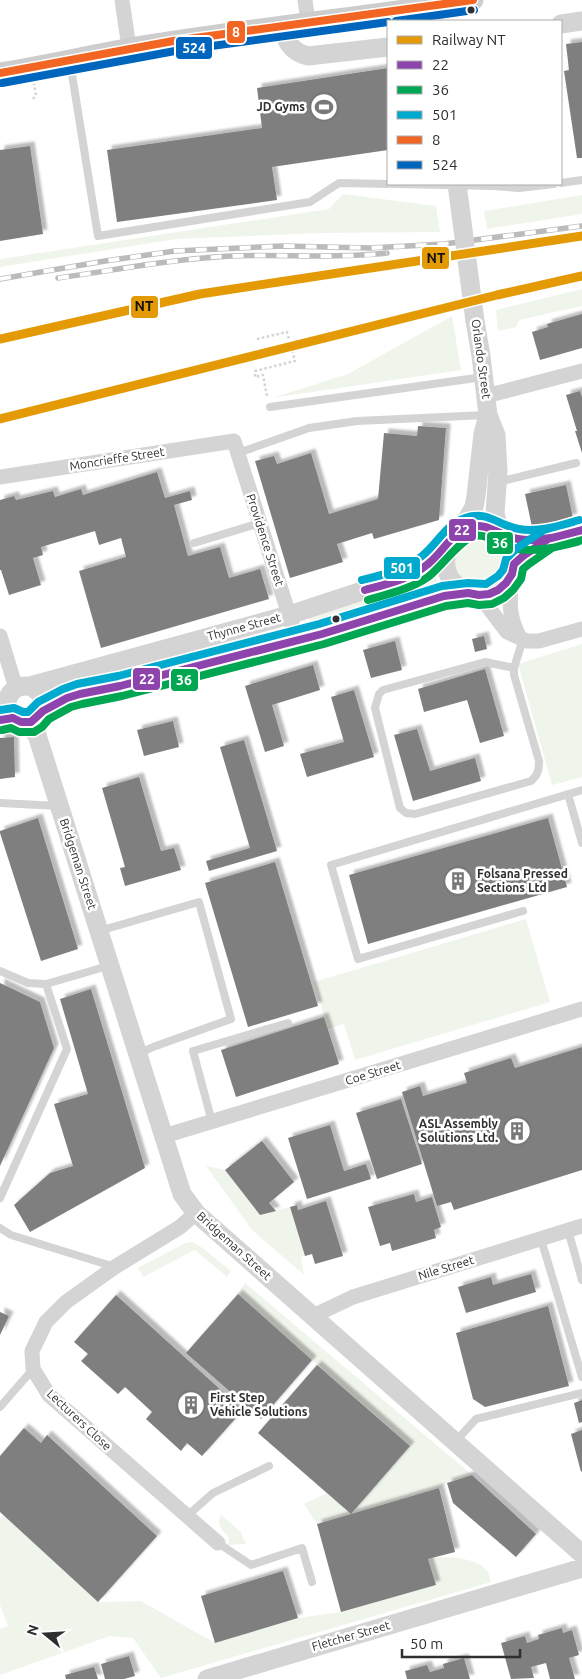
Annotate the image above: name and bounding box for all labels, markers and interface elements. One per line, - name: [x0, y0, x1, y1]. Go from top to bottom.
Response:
- unlabelled marker: [466, 5, 476, 15]
- line badge: 8: [226, 20, 246, 44]
- legend: [387, 20, 562, 185]
- text: 8: [232, 24, 240, 40]
- text: Railway NT: [432, 31, 506, 48]
- line badge: 524: [175, 36, 213, 60]
- text: 524: [182, 40, 206, 56]
- text: 22: [432, 56, 449, 73]
- text: 36: [432, 81, 449, 98]
- sports icon: JD Gyms: [309, 92, 339, 122]
- place label: JD Gyms: [257, 100, 305, 113]
- text: 501: [432, 106, 457, 123]
- text: 8: [432, 131, 440, 148]
- text: 524: [432, 156, 457, 173]
- line badge: NT: [421, 246, 450, 270]
- text: NT: [427, 250, 446, 266]
- line badge: NT: [130, 295, 159, 319]
- text: NT: [135, 298, 154, 314]
- street label: Orlando Street: [469, 318, 494, 400]
- street label: Moncrieffe Street: [69, 445, 166, 472]
- street label: Providence Street: [244, 492, 287, 588]
- line badge: 22: [448, 518, 477, 542]
- text: 22: [454, 522, 470, 538]
- line badge: 36: [486, 531, 514, 555]
- text: 36: [492, 535, 508, 551]
- line badge: 501: [383, 556, 421, 580]
- text: 501: [390, 560, 414, 576]
- street label: Thynne Street: [206, 610, 282, 643]
- unlabelled marker: [331, 614, 341, 624]
- line badge: 22: [132, 667, 161, 691]
- line badge: 36: [170, 668, 199, 692]
- text: 22: [139, 671, 155, 687]
- text: 36: [176, 672, 192, 688]
- street label: Bridgeman Street: [58, 817, 99, 911]
- building icon: Folsana Pressed Sections Ltd: [443, 866, 473, 896]
- place label: Folsana Pressed Sections Ltd: [477, 867, 568, 894]
- street label: Coe Street: [344, 1058, 402, 1087]
- building icon: ASL Assembly Solutions Ltd.: [502, 1116, 532, 1146]
- place label: ASL Assembly Solutions Ltd.: [419, 1117, 499, 1144]
- street label: Bridgeman Street: [195, 1209, 274, 1283]
- street label: Nile Street: [416, 1253, 476, 1282]
- street label: Lecturers Close: [45, 1387, 114, 1453]
- building icon: First Step Vehicle Solutions: [176, 1390, 206, 1420]
- place label: First Step Vehicle Solutions: [210, 1391, 308, 1418]
- north arrow: [20, 1609, 70, 1659]
- street label: Fletcher Street: [310, 1618, 392, 1653]
- text: N: [23, 1623, 42, 1637]
- scale bar: [402, 1626, 520, 1658]
- text: 50 m: [410, 1635, 443, 1652]

